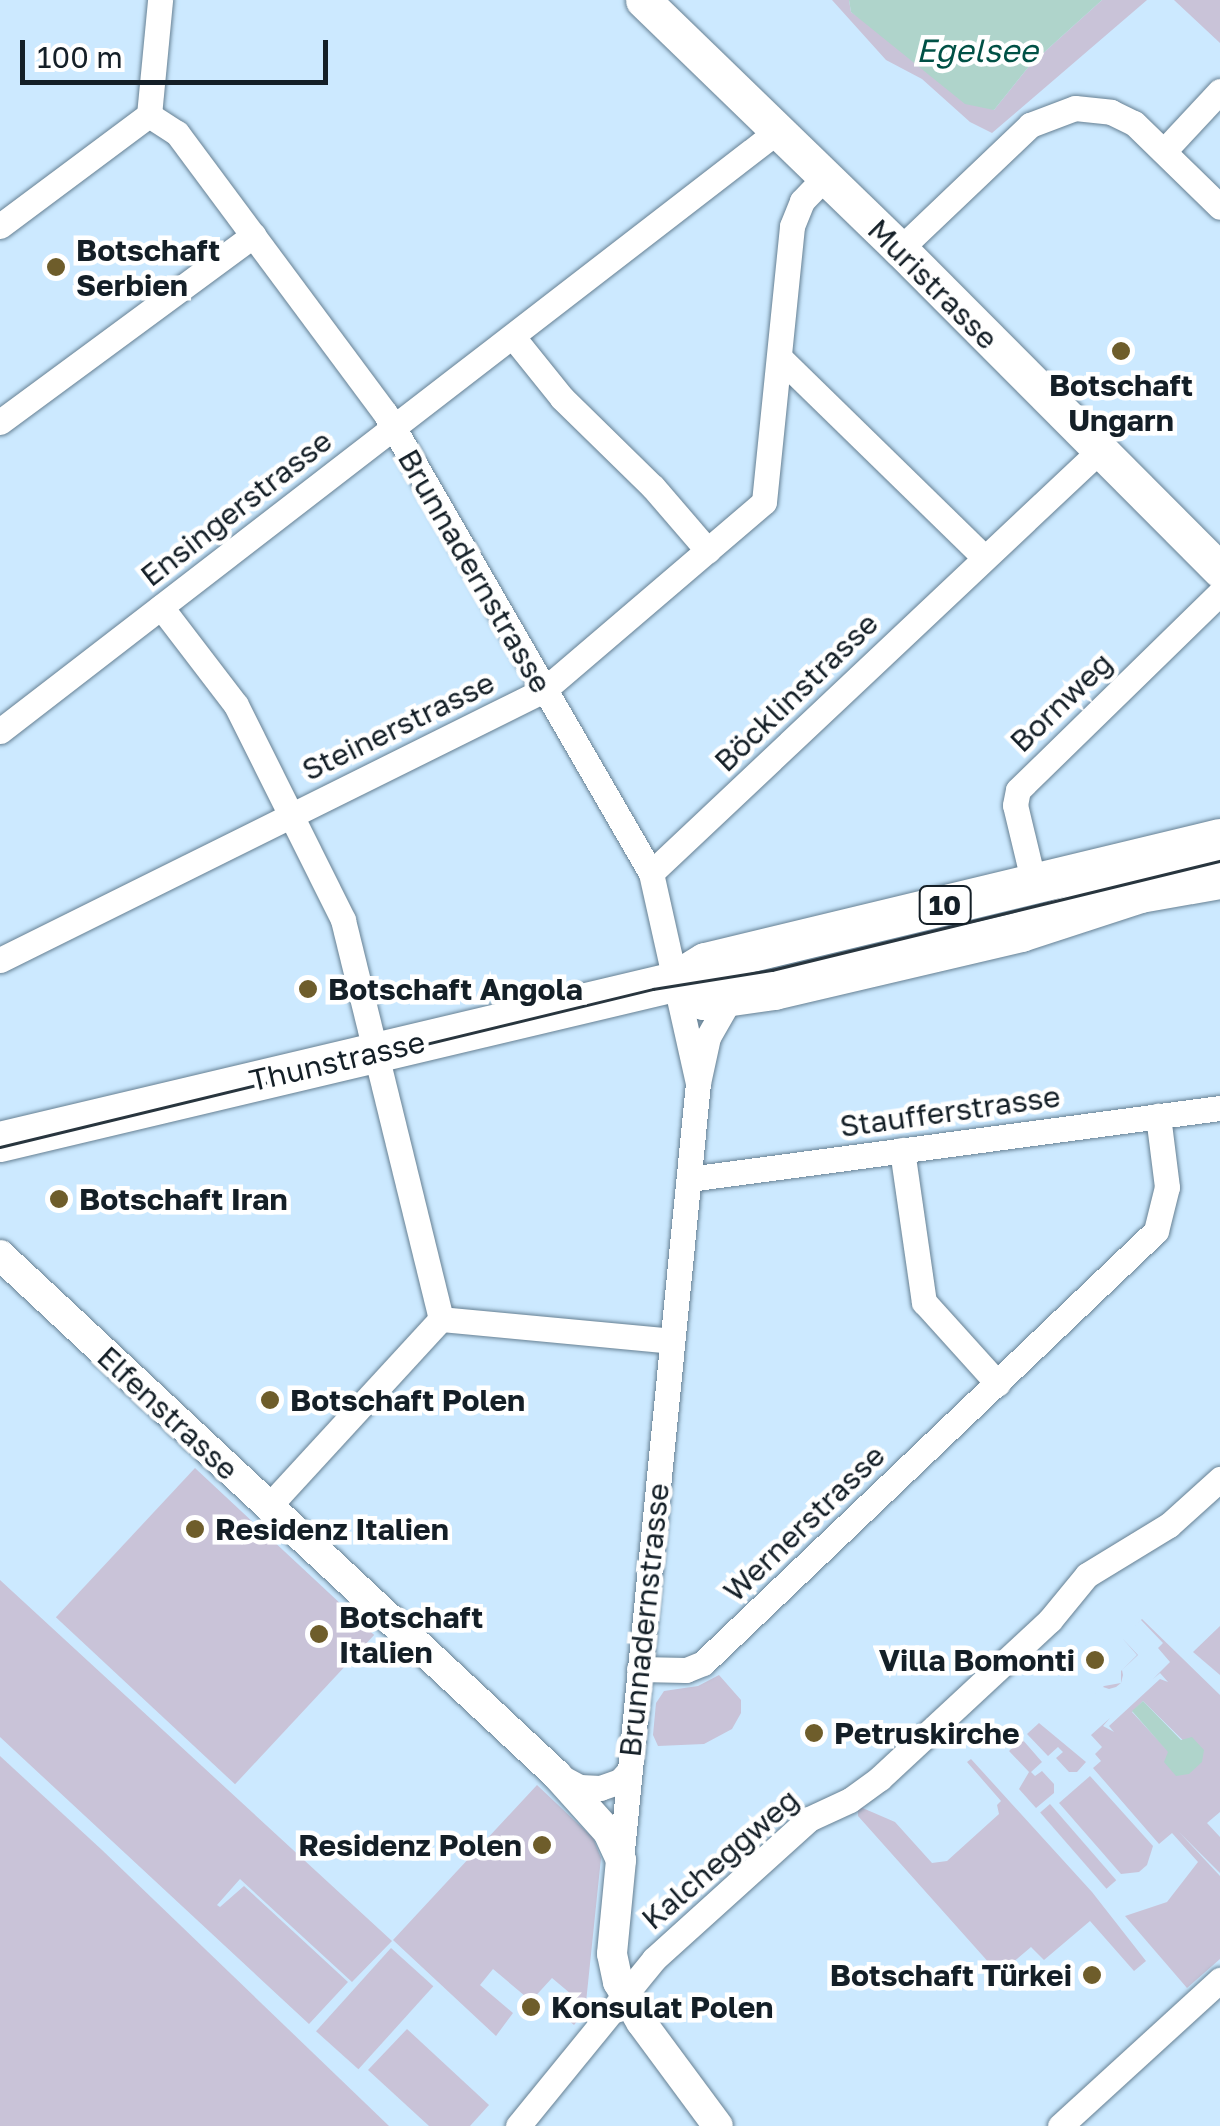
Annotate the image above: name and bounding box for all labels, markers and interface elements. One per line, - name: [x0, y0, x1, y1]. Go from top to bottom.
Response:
- scale bar: [25, 20, 332, 82]
- water label: Egelsee: [916, 31, 1038, 69]
- text: 100 m: [37, 39, 123, 75]
- street label: Muristrasse: [860, 211, 1006, 357]
- place label: Botschaft Serbien: [76, 232, 220, 302]
- marker: Botschaft Serbien: [45, 256, 67, 278]
- marker: Botschaft Ungarn: [1110, 340, 1132, 362]
- place label: Botschaft Ungarn: [1049, 367, 1193, 438]
- street label: Ensingerstrasse: [133, 422, 339, 594]
- street label: Brunnadernstrasse: [391, 443, 559, 699]
- street label: Böcklinstrasse: [707, 605, 885, 779]
- street label: Bornweg: [1003, 645, 1119, 759]
- street label: Steinerstrasse: [296, 664, 500, 788]
- road number: 10: [918, 882, 972, 928]
- place label: Botschaft Angola: [328, 971, 583, 1007]
- marker: Botschaft Angola: [297, 978, 319, 1000]
- street label: Thunstrasse: [246, 1023, 428, 1099]
- street label: Staufferstrasse: [838, 1078, 1062, 1144]
- place label: Botschaft Iran: [79, 1181, 288, 1217]
- marker: Botschaft Iran: [48, 1188, 70, 1210]
- street label: Elfenstrasse: [90, 1339, 246, 1487]
- place label: Botschaft Polen: [290, 1382, 525, 1418]
- marker: Botschaft Polen: [259, 1389, 281, 1411]
- street label: Wernerstrasse: [716, 1437, 892, 1609]
- street label: Brunnadernstrasse: [612, 1481, 676, 1759]
- place label: Residenz Italien: [215, 1511, 449, 1547]
- marker: Residenz Italien: [184, 1518, 206, 1540]
- place label: Botschaft Italien: [339, 1599, 483, 1670]
- marker: Botschaft Italien: [308, 1623, 330, 1645]
- place label: Villa Bomonti: [879, 1642, 1075, 1678]
- marker: Villa Bomonti: [1084, 1649, 1106, 1671]
- place label: Petruskirche: [834, 1715, 1020, 1751]
- marker: Petruskirche: [803, 1722, 825, 1744]
- street label: Kalcheggweg: [634, 1781, 806, 1937]
- place label: Residenz Polen: [298, 1827, 522, 1863]
- marker: Residenz Polen: [531, 1834, 553, 1856]
- place label: Botschaft Türkei: [830, 1957, 1072, 1993]
- marker: Botschaft Türkei: [1081, 1964, 1103, 1986]
- place label: Konsulat Polen: [551, 1989, 773, 2025]
- marker: Konsulat Polen: [520, 1996, 542, 2018]

